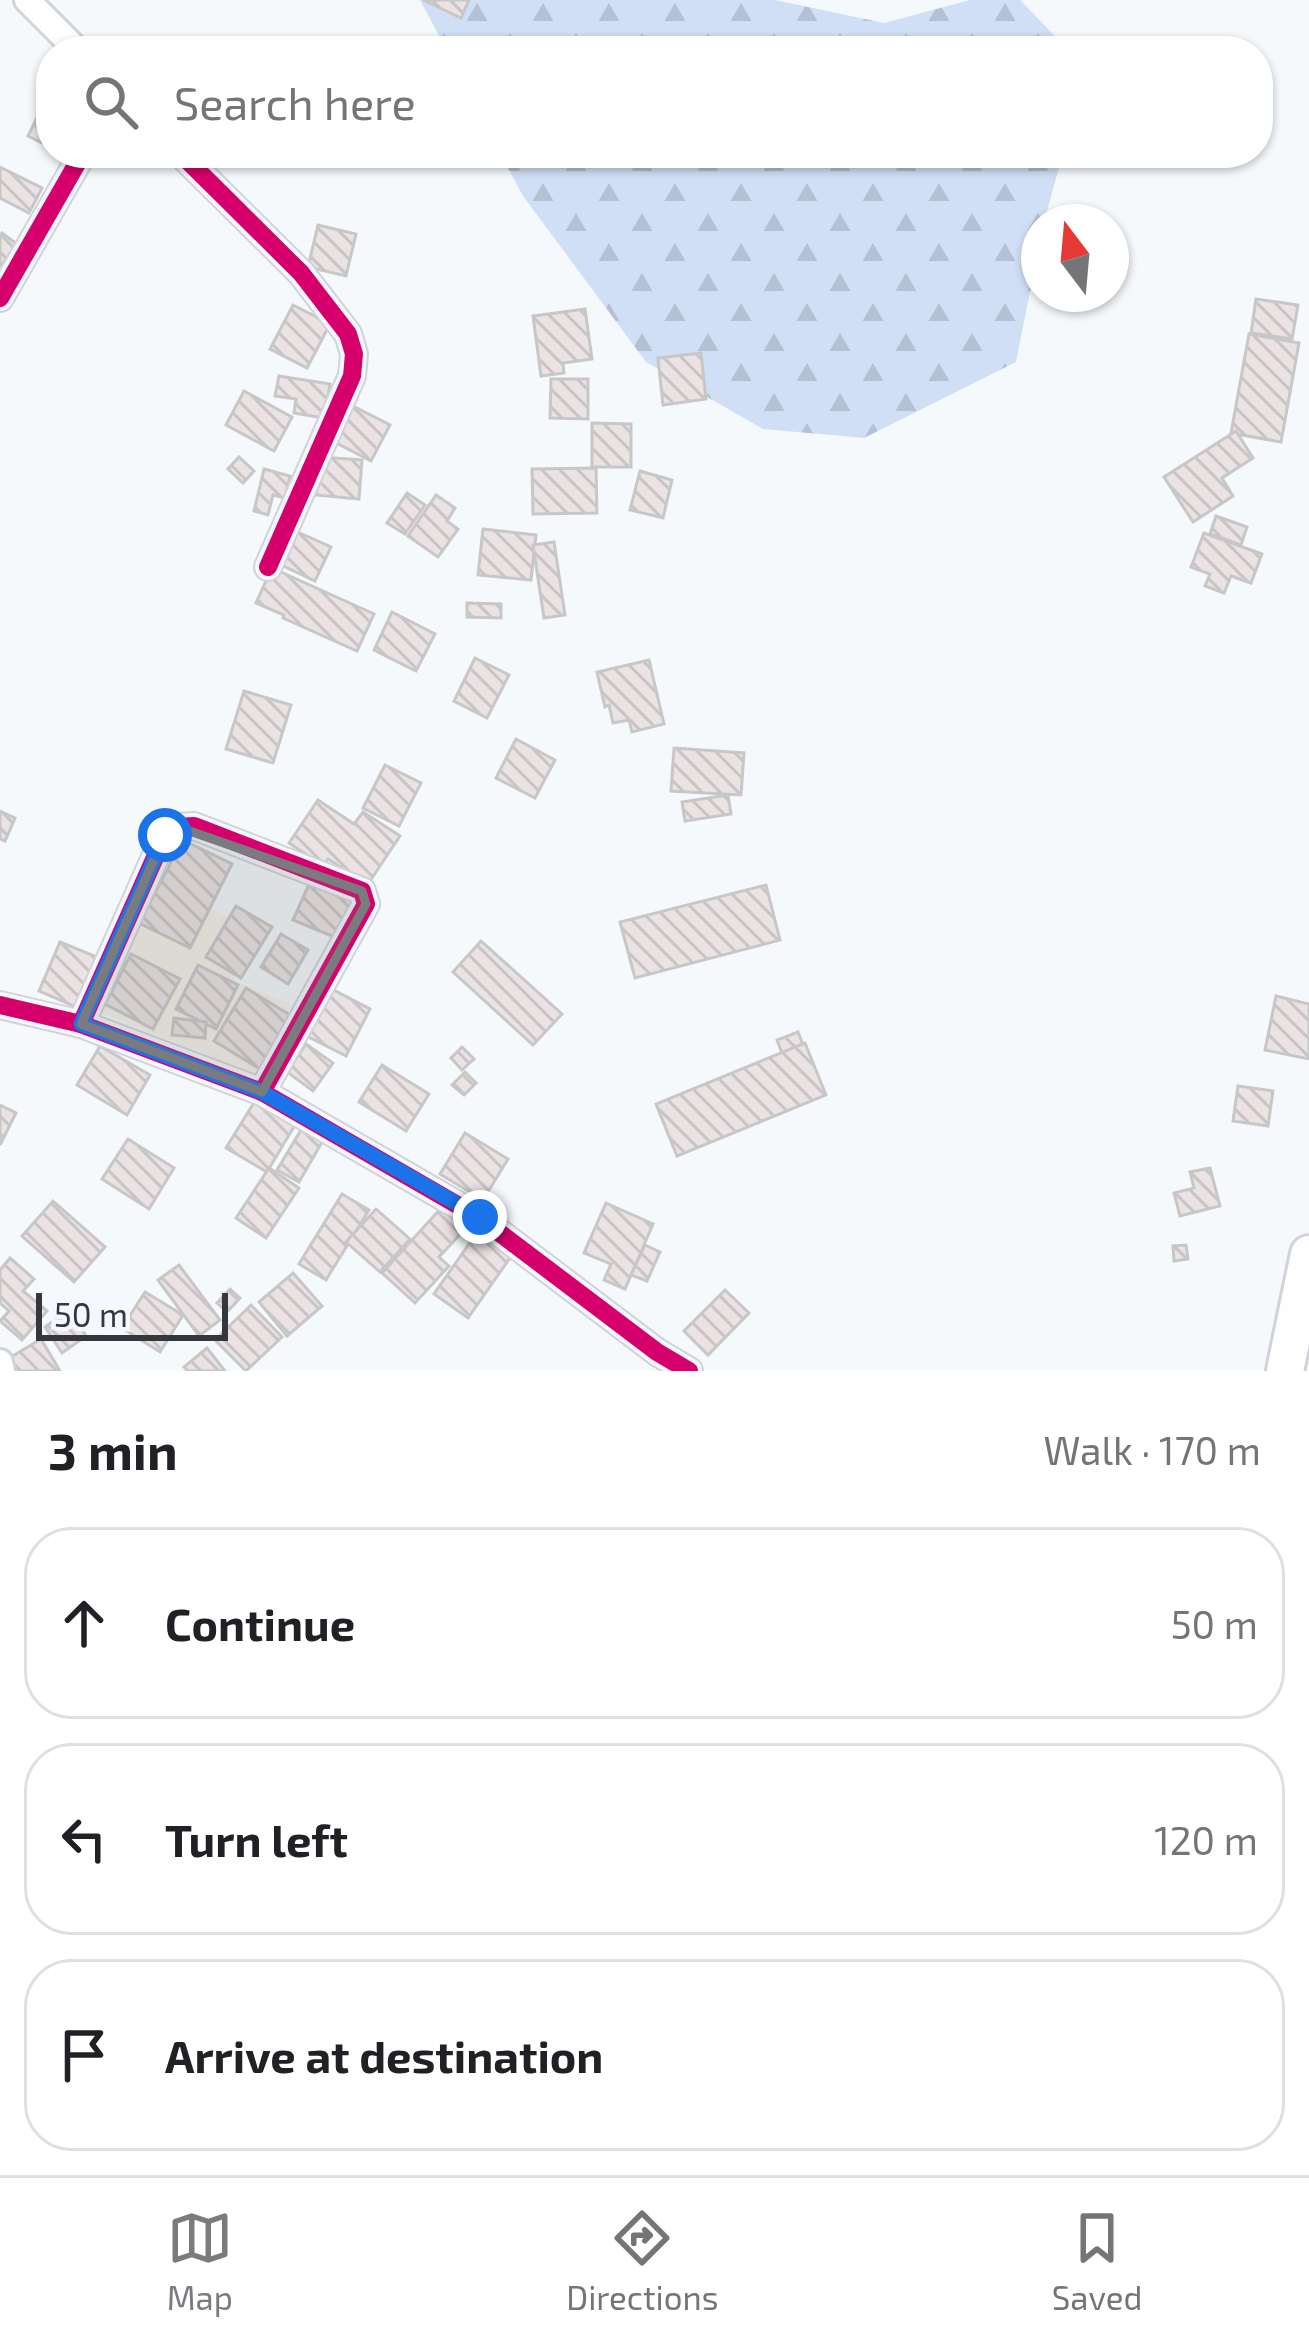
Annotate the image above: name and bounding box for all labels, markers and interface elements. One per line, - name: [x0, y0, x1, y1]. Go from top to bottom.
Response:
- search box: [36, 36, 1273, 168]
- icon: search: [78, 69, 144, 135]
- text: Search here: [174, 75, 416, 129]
- north arrow: [1021, 204, 1129, 312]
- route start: [138, 808, 192, 862]
- route end: [453, 1190, 507, 1244]
- scale bar: [36, 1287, 228, 1340]
- text: 50 m: [54, 1294, 128, 1334]
- text: 3 min: [48, 1419, 178, 1480]
- text: Walk · 170 m: [1044, 1426, 1261, 1473]
- icon: ahead: [51, 1590, 117, 1656]
- text: Continue: [165, 1596, 355, 1650]
- text: 50 m: [1171, 1600, 1258, 1647]
- icon: left: [51, 1806, 117, 1872]
- text: Turn left: [165, 1812, 348, 1866]
- text: 120 m: [1154, 1816, 1258, 1863]
- icon: arrive: [51, 2022, 117, 2088]
- text: Arrive at destination: [165, 2028, 603, 2082]
- tab: Map: [167, 2205, 233, 2317]
- tab: Directions: [566, 2205, 718, 2317]
- tab: Saved: [1052, 2205, 1142, 2317]

